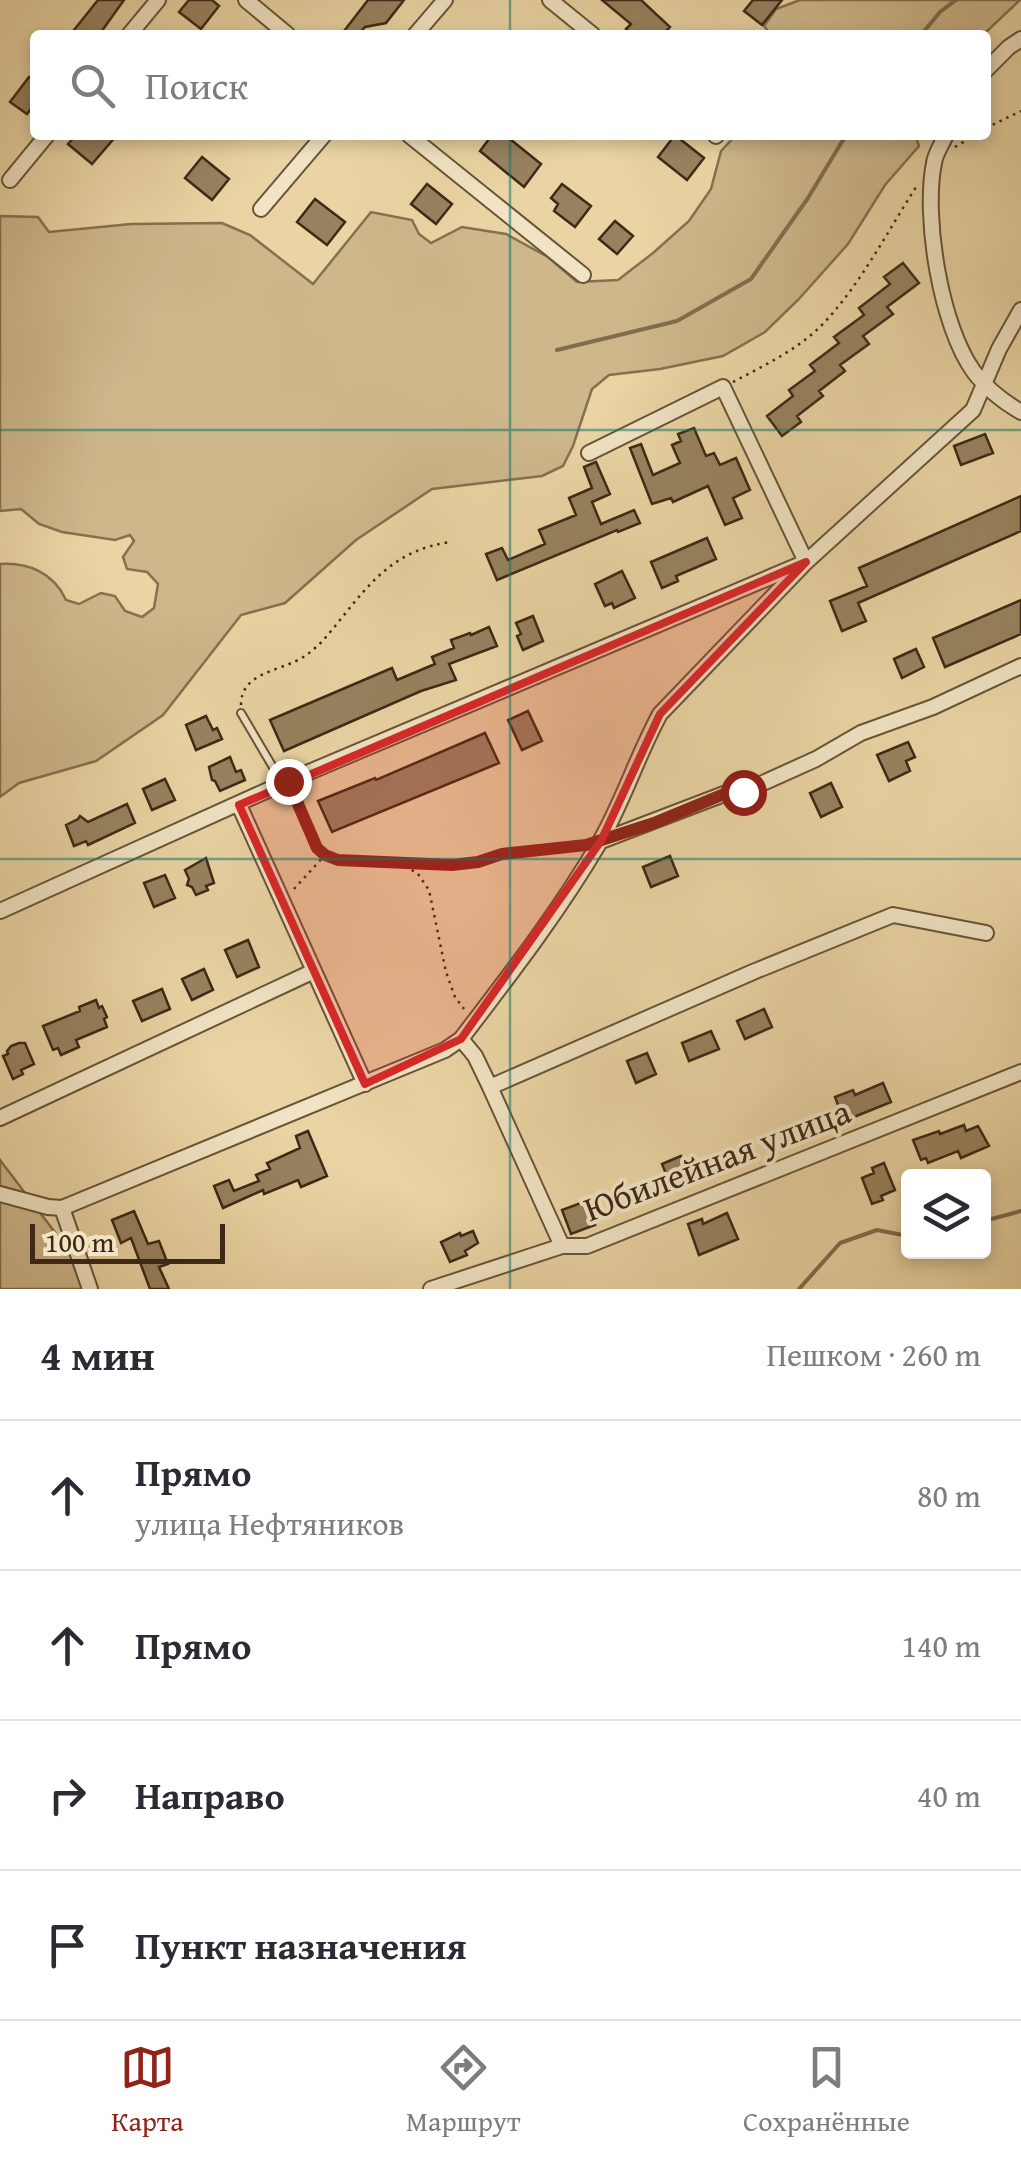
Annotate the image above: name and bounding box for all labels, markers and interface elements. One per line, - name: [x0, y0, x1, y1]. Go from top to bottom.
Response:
- search box: [30, 30, 991, 140]
- text: Поиск: [145, 57, 248, 113]
- icon: search: [65, 58, 120, 113]
- route end: [266, 759, 312, 805]
- route start: [721, 770, 767, 816]
- street label: Юбилейная улица: [576, 1085, 858, 1234]
- map controls: [901, 1169, 991, 1259]
- button: layers: [901, 1169, 991, 1259]
- scale bar: [30, 1219, 225, 1264]
- text: 100 m: [45, 1221, 114, 1262]
- text: 4 мин: [40, 1324, 155, 1385]
- text: Пешком · 260 m: [766, 1331, 981, 1378]
- text: Прямо: [135, 1444, 251, 1500]
- icon: ahead: [40, 1468, 95, 1523]
- text: 80 m: [917, 1472, 981, 1519]
- text: улица Нефтяников: [135, 1500, 404, 1547]
- text: Прямо: [135, 1617, 251, 1673]
- icon: ahead: [40, 1618, 95, 1673]
- text: 140 m: [902, 1622, 981, 1669]
- text: Направо: [135, 1767, 285, 1823]
- icon: right: [40, 1768, 95, 1823]
- text: 40 m: [917, 1772, 981, 1819]
- text: Пункт назначения: [135, 1917, 467, 1973]
- icon: arrive: [40, 1918, 95, 1973]
- tab: Карта: [111, 2040, 184, 2141]
- tab: Маршрут: [406, 2040, 521, 2141]
- tab: Сохранённые: [743, 2040, 910, 2141]

